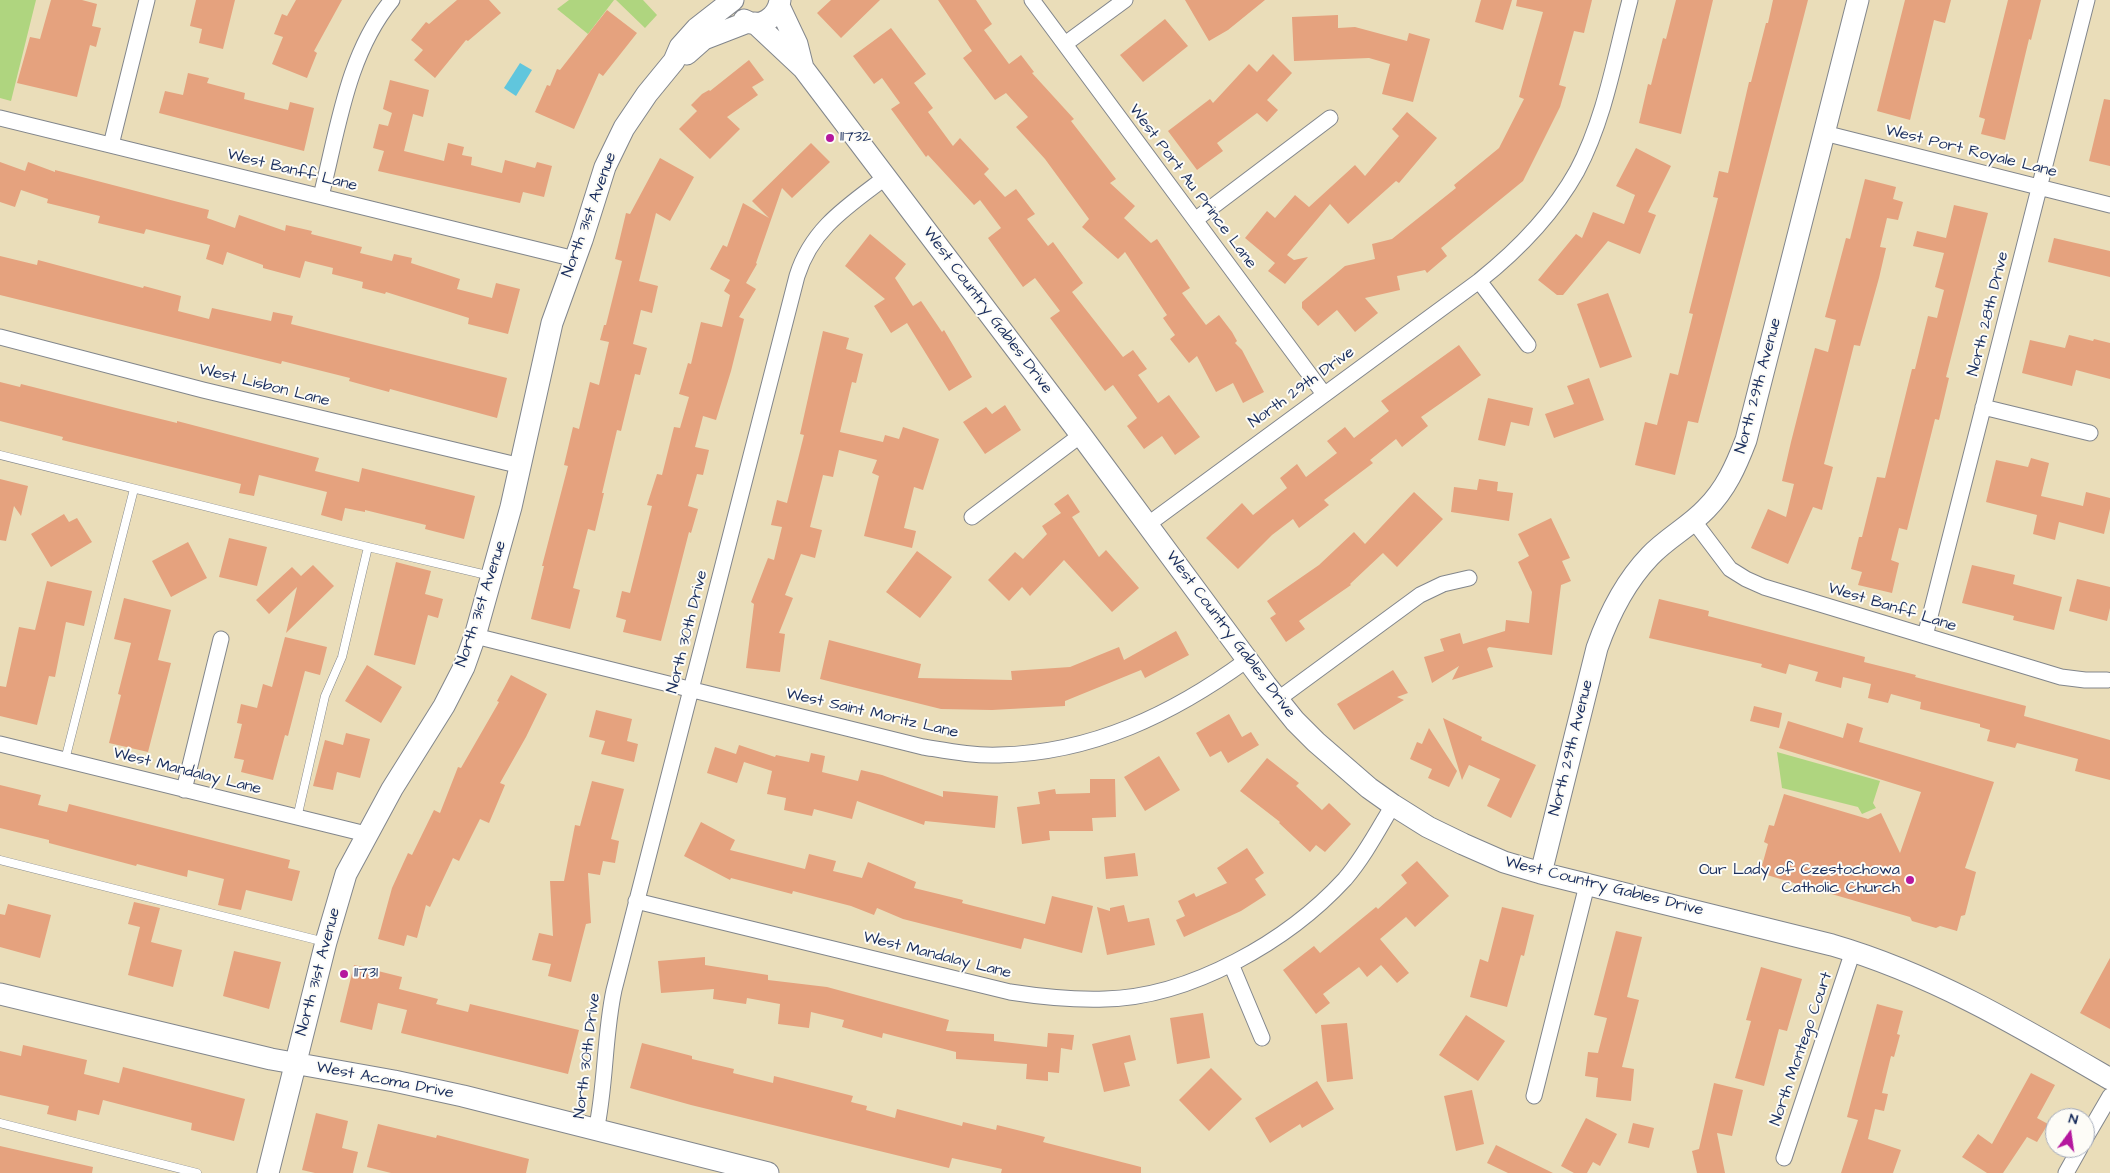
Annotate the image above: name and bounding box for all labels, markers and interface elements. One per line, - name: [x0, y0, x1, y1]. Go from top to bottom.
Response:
- street label: West Port Au Prince Lane: [1124, 101, 1260, 273]
- street label: West Port Royale Lane: [1883, 121, 2059, 183]
- place label: 11732: [840, 128, 871, 148]
- marker: 11732: [824, 132, 836, 144]
- street label: West Banff Lane: [225, 146, 359, 196]
- street label: North 31st Avenue: [558, 150, 622, 280]
- street label: West Country Gables Drive: [918, 224, 1056, 398]
- street label: North 28th Drive: [1964, 250, 2014, 378]
- street label: North 29th Avenue: [1732, 316, 1786, 456]
- street label: North 29th Drive: [1245, 343, 1359, 433]
- street label: West Lisbon Lane: [196, 360, 332, 412]
- street label: North 31st Avenue: [453, 538, 511, 670]
- street label: West Country Gables Drive: [1161, 548, 1299, 722]
- street label: North 30th Drive: [663, 568, 713, 696]
- street label: West Banff Lane: [1825, 579, 1959, 637]
- street label: North 29th Avenue: [1546, 678, 1598, 818]
- street label: West Saint Moritz Lane: [784, 685, 960, 743]
- street label: West Mandalay Lane: [111, 744, 263, 800]
- street label: West Country Gables Drive: [1503, 853, 1705, 921]
- place label: Our Lady of Czestochowa Catholic Church: [1699, 861, 1900, 899]
- marker: Our Lady of Czestochowa Catholic Church: [1904, 874, 1916, 886]
- street label: North 31st Avenue: [293, 906, 345, 1038]
- street label: West Mandalay Lane: [861, 928, 1013, 984]
- place label: 11731: [354, 964, 378, 984]
- marker: 11731: [338, 968, 350, 980]
- street label: North Montego Court: [1767, 970, 1837, 1128]
- street label: North 30th Drive: [571, 992, 605, 1120]
- street label: West Acoma Drive: [315, 1058, 455, 1104]
- north arrow: [2045, 1108, 2095, 1158]
- text: N: [2067, 1109, 2080, 1130]

